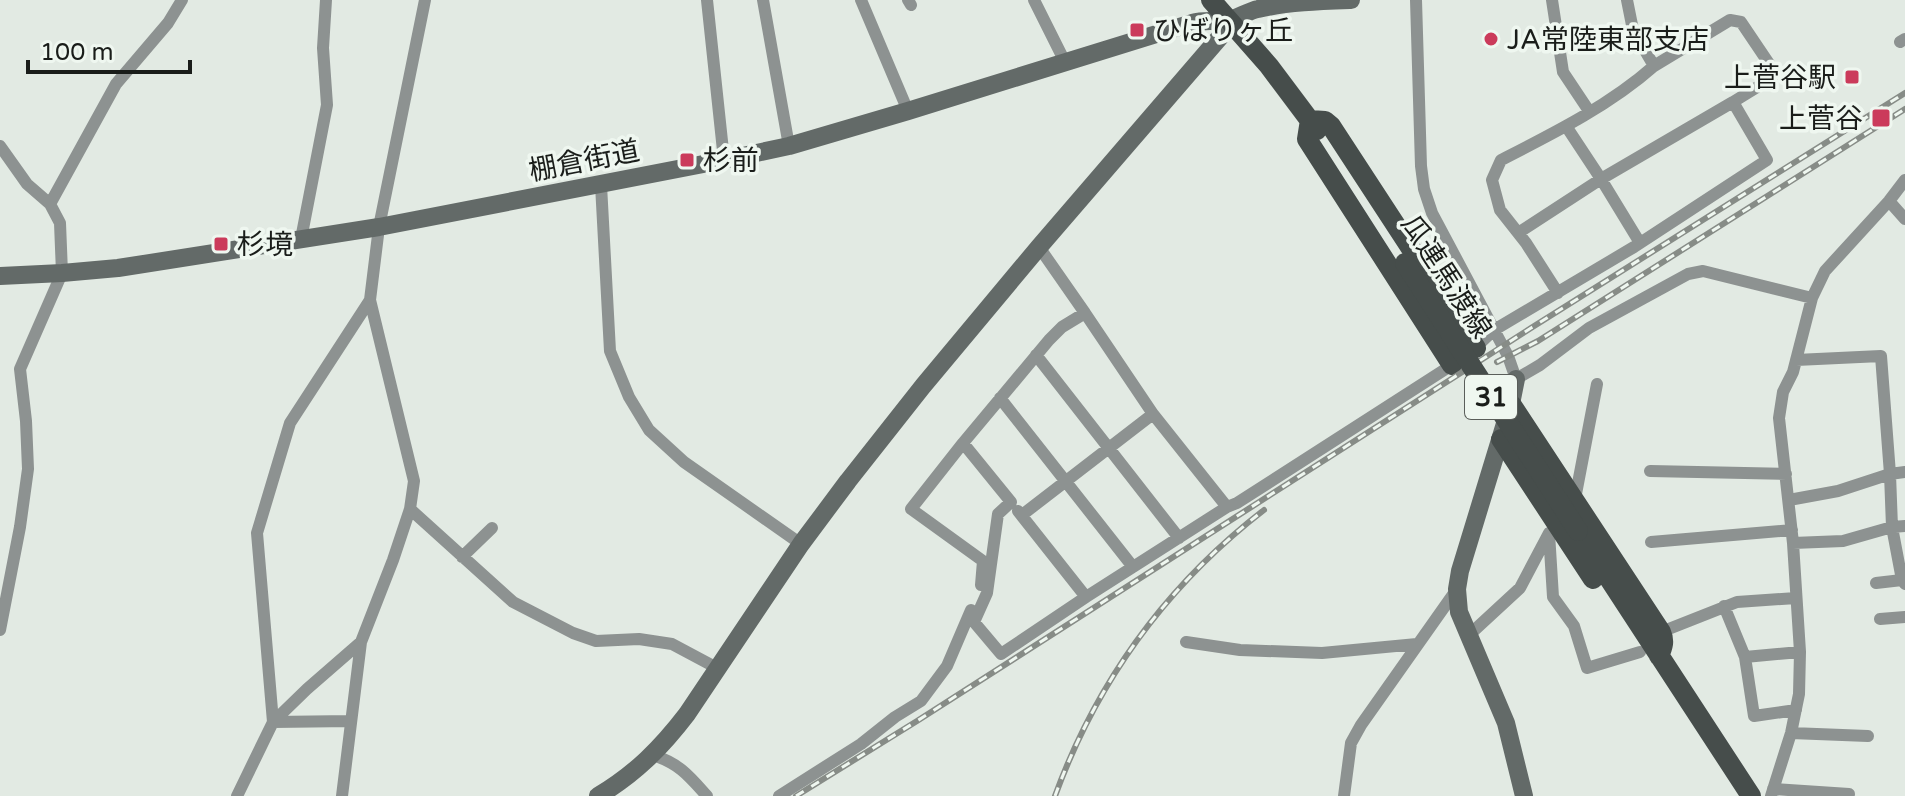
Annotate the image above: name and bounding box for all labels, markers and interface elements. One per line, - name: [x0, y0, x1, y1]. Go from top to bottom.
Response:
- place label: ひばりヶ丘: [1153, 14, 1293, 48]
- marker: ひばりヶ丘: [1128, 21, 1146, 39]
- place label: JA常陸東部支店: [1507, 23, 1709, 57]
- scale bar: [28, 24, 190, 74]
- marker: JA常陸東部支店: [1482, 30, 1500, 48]
- text: 100 m: [40, 38, 114, 67]
- place label: 上菅谷駅: [1724, 61, 1836, 95]
- marker: 上菅谷駅: [1843, 68, 1861, 86]
- place label: 上菅谷: [1779, 102, 1863, 136]
- marker: 上菅谷: [1870, 107, 1892, 129]
- street label: 棚倉街道: [526, 134, 642, 188]
- place label: 杉前: [703, 144, 759, 178]
- marker: 杉前: [678, 151, 696, 169]
- street label: 瓜連馬渡線: [1394, 209, 1499, 345]
- place label: 杉境: [237, 228, 293, 262]
- marker: 杉境: [212, 235, 230, 253]
- road number: 31: [1465, 375, 1517, 419]

